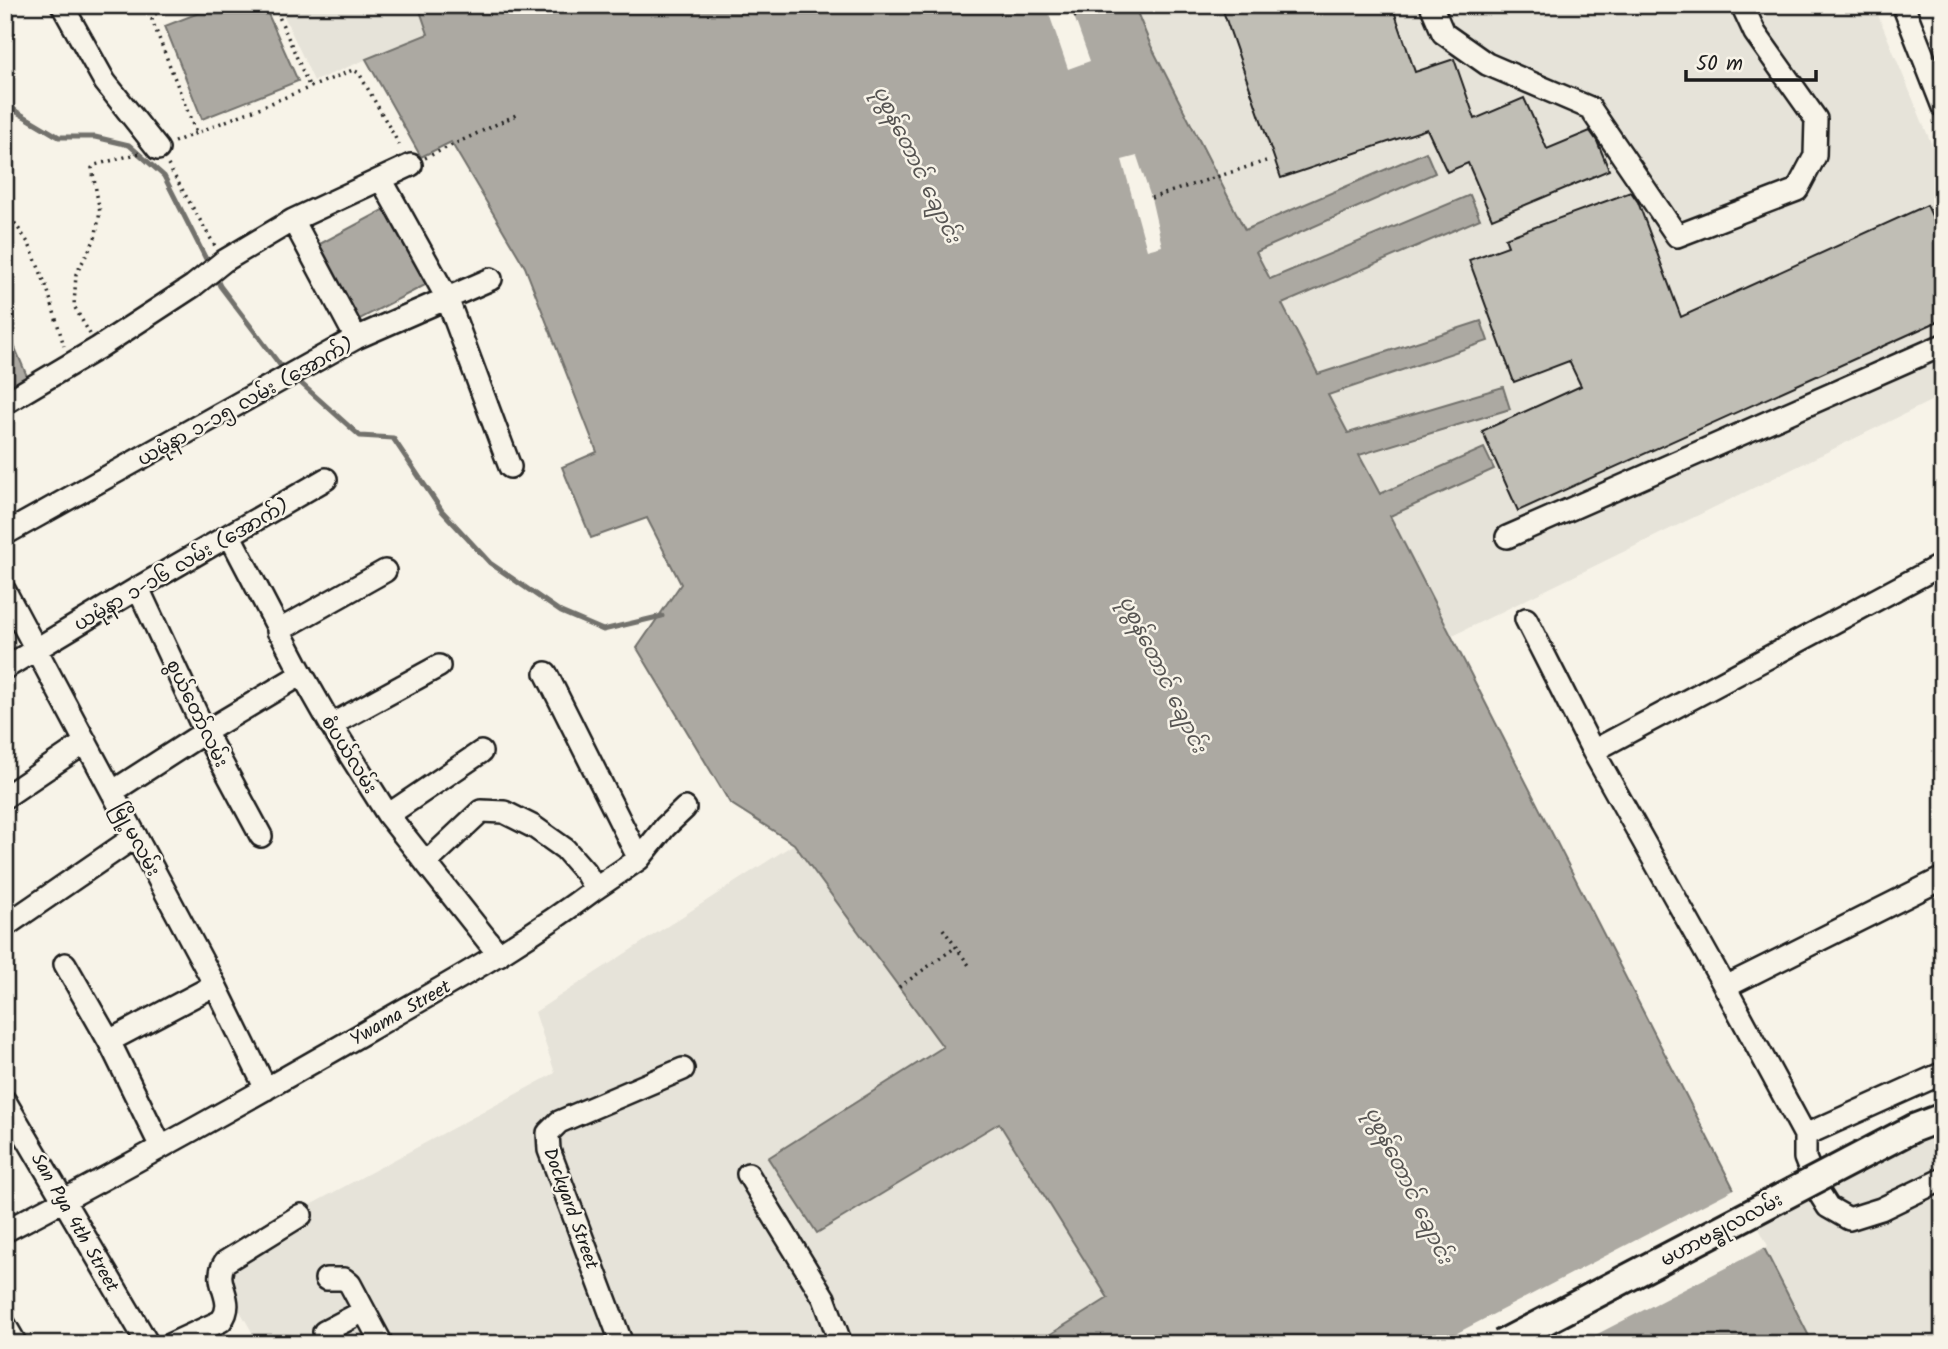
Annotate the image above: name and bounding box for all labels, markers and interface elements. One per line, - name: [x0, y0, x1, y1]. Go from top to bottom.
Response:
- scale bar: [1686, 38, 1815, 82]
- text: 50 m: [1696, 48, 1743, 81]
- water label: ပုစွန်တောင် ချောင်း: [863, 80, 969, 251]
- street label: ယမုံနာ ၁-၁၅ လမ်း (အောက်): [132, 330, 360, 475]
- street label: ယမုံနာ ၁-၁၆ လမ်း (အောက်): [68, 491, 295, 640]
- water label: ပုစွန်တောင် ချောင်း: [1109, 590, 1215, 761]
- street label: စွယ်တော်လမ်း: [157, 654, 236, 773]
- street label: စံပယ်လမ်း: [312, 709, 385, 800]
- street label: မြို့မလမ်း: [103, 797, 168, 882]
- street label: Ywama Street: [345, 972, 458, 1055]
- water label: ပုစွန်တောင် ချောင်း: [1355, 1101, 1461, 1272]
- street label: Dockyard Street: [534, 1144, 606, 1274]
- street label: San Pya 4th Street: [22, 1148, 127, 1299]
- street label: မဟာဗန္ဓုလလမ်း: [1655, 1185, 1789, 1276]

